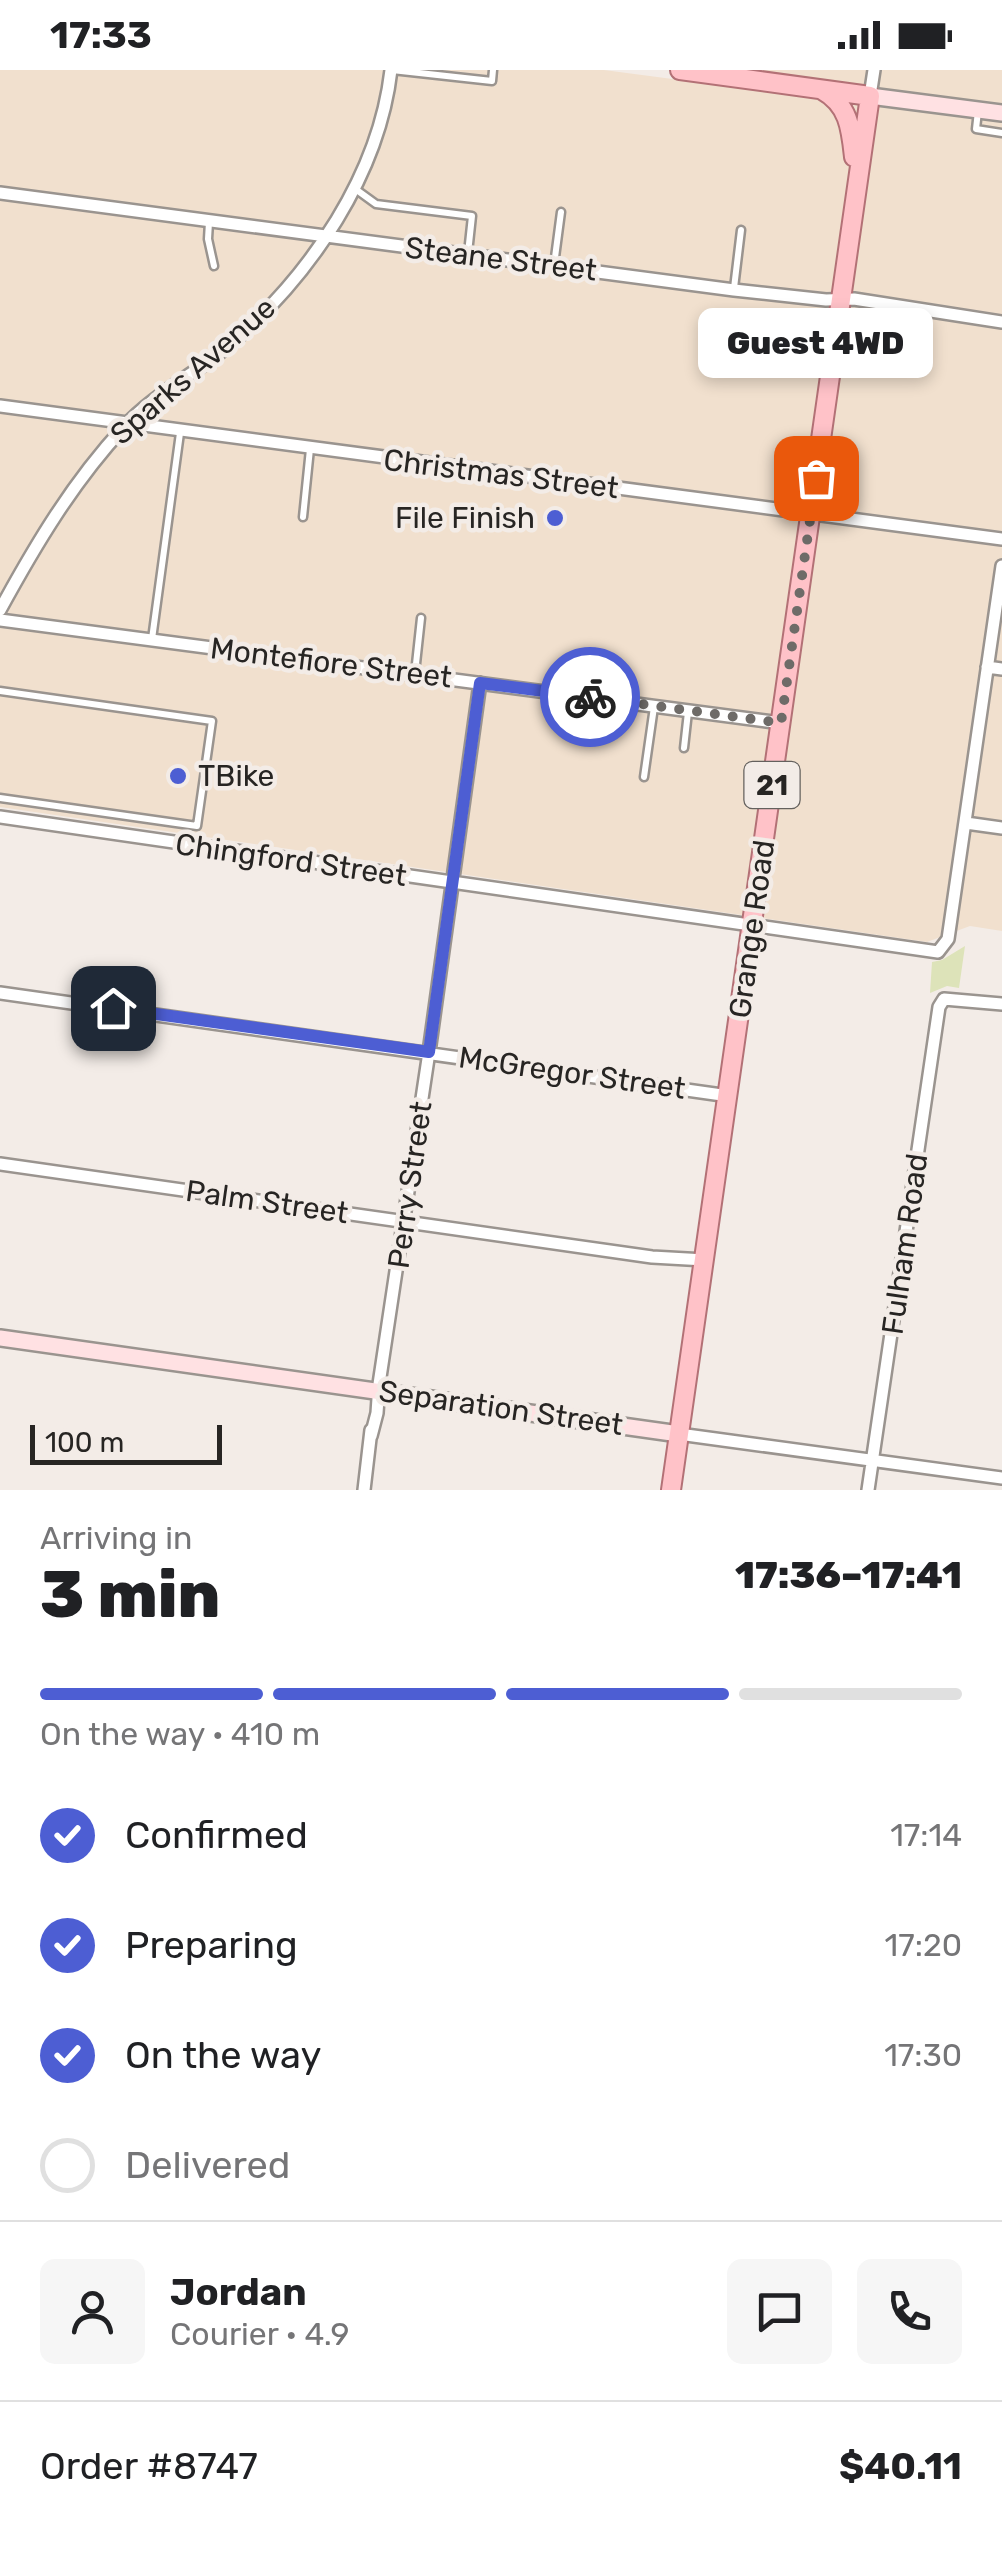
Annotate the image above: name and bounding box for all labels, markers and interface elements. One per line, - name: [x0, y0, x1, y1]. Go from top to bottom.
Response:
- text: 17:33: [50, 12, 152, 58]
- street label: Steane Street: [403, 229, 599, 289]
- street label: Sparks Avenue: [103, 290, 283, 452]
- callout: Guest 4WD: [698, 308, 934, 378]
- text: Guest 4WD: [727, 324, 904, 362]
- pin: [774, 436, 859, 521]
- street label: Christmas Street: [381, 442, 621, 506]
- icon: bag: [789, 451, 844, 506]
- place label: File Finish: [395, 500, 535, 536]
- marker: File Finish: [544, 507, 566, 529]
- street label: Montefiore Street: [208, 630, 454, 696]
- courier: [540, 647, 640, 747]
- icon: bike: [563, 670, 618, 725]
- place label: TBike: [198, 758, 274, 794]
- road number: 21: [744, 762, 800, 808]
- marker: TBike: [167, 765, 189, 787]
- street label: Chingford Street: [173, 826, 409, 894]
- street label: Grange Road: [722, 838, 782, 1020]
- pin: [71, 966, 156, 1051]
- icon: home: [86, 981, 141, 1036]
- street label: McGregor Street: [456, 1039, 688, 1107]
- street label: Perry Street: [380, 1099, 440, 1271]
- street label: Fulham Road: [874, 1151, 936, 1337]
- street label: Palm Street: [184, 1173, 351, 1231]
- street label: Separation Street: [377, 1373, 626, 1443]
- scale bar: [30, 1420, 222, 1464]
- text: 100 m: [45, 1426, 124, 1459]
- text: Arriving in: [40, 1519, 192, 1557]
- text: 17:36–17:41: [735, 1552, 962, 1598]
- text: 3 min: [40, 1556, 220, 1633]
- text: On the way · 410 m: [40, 1715, 320, 1753]
- icon: check: [40, 1808, 95, 1863]
- text: Confirmed: [125, 1812, 308, 1858]
- text: 17:14: [890, 1816, 962, 1854]
- icon: check: [40, 1918, 95, 1973]
- text: Preparing: [125, 1922, 298, 1968]
- text: 17:20: [885, 1926, 962, 1964]
- icon: check: [40, 2028, 95, 2083]
- text: On the way: [125, 2032, 321, 2078]
- text: 17:30: [884, 2036, 962, 2074]
- text: Delivered: [125, 2142, 290, 2188]
- button: person: [40, 2259, 145, 2364]
- button: chat: [727, 2259, 832, 2364]
- button: phone: [857, 2259, 962, 2364]
- text: Jordan: [170, 2269, 307, 2315]
- text: Courier · 4.9: [170, 2315, 349, 2353]
- text: Order #8747: [40, 2443, 258, 2489]
- text: $40.11: [839, 2443, 962, 2489]

